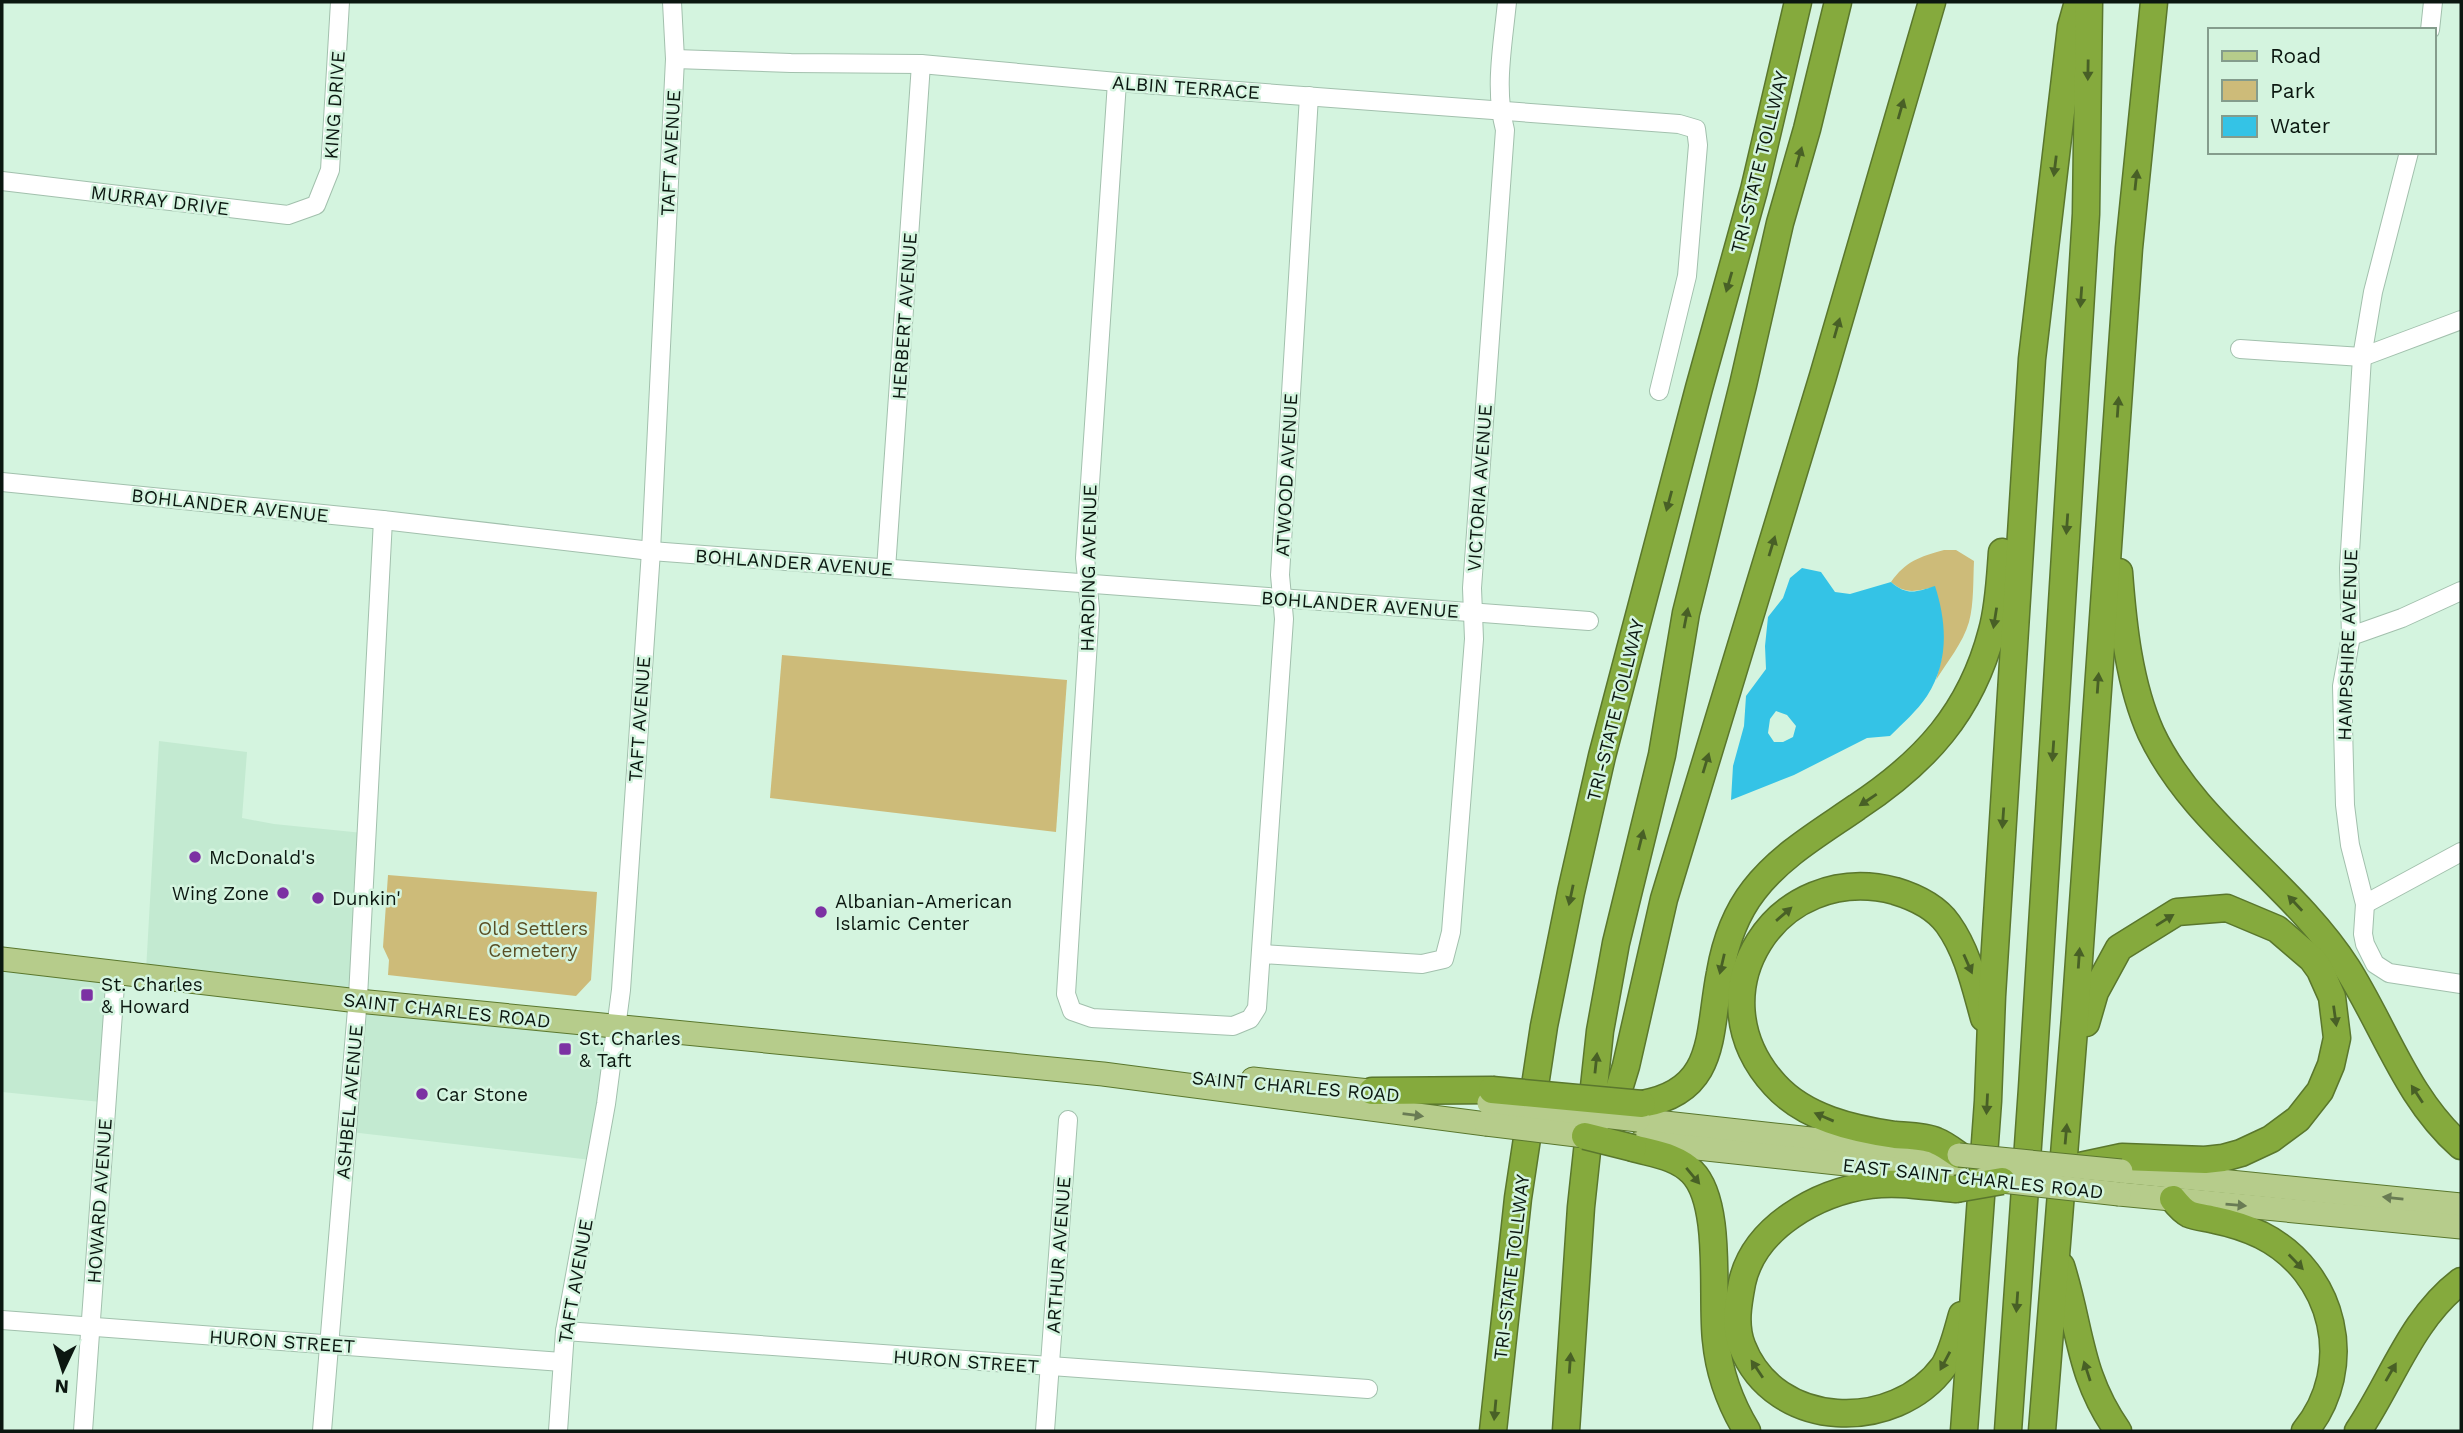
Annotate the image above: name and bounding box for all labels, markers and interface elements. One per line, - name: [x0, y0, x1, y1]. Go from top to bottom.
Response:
- legend: [2208, 28, 2435, 154]
- text: Road: [2270, 43, 2321, 68]
- street label: KING DRIVE: [319, 50, 350, 160]
- one-way arrow: [2082, 59, 2094, 81]
- street label: TRI-STATE TOLLWAY: [1726, 68, 1793, 256]
- street label: ALBIN TERRACE: [1111, 71, 1261, 104]
- text: Park: [2270, 78, 2315, 103]
- street label: TAFT AVENUE: [656, 90, 685, 217]
- one-way arrow: [1896, 99, 1906, 120]
- text: Water: [2270, 113, 2331, 138]
- one-way arrow: [1794, 147, 1804, 168]
- one-way arrow: [2049, 155, 2060, 177]
- one-way arrow: [2131, 169, 2142, 191]
- street label: MURRAY DRIVE: [89, 181, 230, 220]
- street label: HERBERT AVENUE: [887, 232, 922, 400]
- one-way arrow: [1723, 272, 1733, 293]
- one-way arrow: [2075, 287, 2086, 309]
- one-way arrow: [1832, 317, 1843, 339]
- street label: ATWOOD AVENUE: [1271, 393, 1302, 557]
- one-way arrow: [2113, 396, 2124, 418]
- street label: VICTORIA AVENUE: [1462, 404, 1497, 572]
- street label: BOHLANDER AVENUE: [130, 484, 330, 527]
- street label: HARDING AVENUE: [1076, 484, 1101, 652]
- one-way arrow: [1663, 491, 1674, 513]
- one-way arrow: [2061, 514, 2072, 536]
- one-way arrow: [1767, 535, 1777, 556]
- street label: BOHLANDER AVENUE: [694, 544, 894, 581]
- street label: HAMPSHIRE AVENUE: [2333, 549, 2362, 741]
- street label: BOHLANDER AVENUE: [1260, 586, 1460, 623]
- one-way arrow: [1680, 607, 1691, 629]
- one-way arrow: [1989, 608, 2000, 630]
- street label: TRI-STATE TOLLWAY: [1582, 616, 1649, 804]
- street label: TAFT AVENUE: [624, 655, 655, 783]
- one-way arrow: [2093, 671, 2104, 693]
- one-way arrow: [2047, 741, 2058, 763]
- one-way arrow: [1701, 753, 1711, 774]
- one-way arrow: [1859, 793, 1878, 806]
- one-way arrow: [1997, 807, 2008, 829]
- one-way arrow: [1636, 829, 1647, 851]
- place label: McDonald's: [209, 846, 315, 869]
- marker: McDonald's: [187, 849, 203, 865]
- place label: Wing Zone: [172, 882, 269, 905]
- one-way arrow: [1565, 884, 1576, 906]
- marker: Wing Zone: [275, 885, 291, 901]
- place label: Dunkin': [332, 887, 401, 910]
- marker: Dunkin': [310, 890, 326, 906]
- place label: Albanian-American Islamic Center: [835, 890, 1012, 935]
- one-way arrow: [2288, 895, 2304, 912]
- marker: Albanian-American Islamic Center: [813, 904, 829, 920]
- one-way arrow: [1775, 906, 1793, 922]
- one-way arrow: [2155, 914, 2174, 926]
- park label: Old Settlers Cemetery: [478, 917, 588, 962]
- one-way arrow: [2074, 947, 2085, 969]
- one-way arrow: [1716, 953, 1727, 975]
- one-way arrow: [1962, 954, 1973, 975]
- place label: St. Charles & Howard: [101, 973, 203, 1018]
- marker: St. Charles & Howard: [79, 987, 95, 1003]
- street label: SAINT CHARLES ROAD: [342, 988, 552, 1033]
- one-way arrow: [2330, 1005, 2341, 1027]
- street label: ASHBEL AVENUE: [331, 1024, 368, 1180]
- place label: St. Charles & Taft: [579, 1027, 681, 1072]
- marker: St. Charles & Taft: [557, 1041, 573, 1057]
- one-way arrow: [1591, 1052, 1602, 1074]
- street label: SAINT CHARLES ROAD: [1191, 1066, 1401, 1107]
- place label: Car Stone: [436, 1083, 528, 1106]
- one-way arrow: [2411, 1084, 2424, 1104]
- marker: Car Stone: [414, 1086, 430, 1102]
- one-way arrow: [1982, 1093, 1993, 1115]
- one-way arrow: [1402, 1109, 1424, 1120]
- one-way arrow: [1814, 1111, 1835, 1122]
- street label: HOWARD AVENUE: [82, 1118, 117, 1284]
- one-way arrow: [2061, 1122, 2072, 1144]
- street label: EAST SAINT CHARLES ROAD: [1841, 1153, 2104, 1204]
- one-way arrow: [1685, 1167, 1700, 1184]
- street label: TRI-STATE TOLLWAY: [1489, 1173, 1534, 1361]
- street label: ARTHUR AVENUE: [1042, 1176, 1075, 1334]
- one-way arrow: [2382, 1193, 2404, 1204]
- one-way arrow: [2225, 1200, 2247, 1211]
- street label: TAFT AVENUE: [553, 1217, 598, 1345]
- one-way arrow: [2288, 1253, 2304, 1270]
- one-way arrow: [2011, 1292, 2022, 1314]
- street label: HURON STREET: [208, 1325, 356, 1358]
- north arrow: [28, 1335, 98, 1405]
- street label: HURON STREET: [892, 1345, 1040, 1378]
- one-way arrow: [1939, 1351, 1950, 1371]
- one-way arrow: [1565, 1352, 1576, 1374]
- one-way arrow: [1750, 1360, 1763, 1379]
- one-way arrow: [2081, 1361, 2091, 1382]
- one-way arrow: [2385, 1362, 2397, 1381]
- text: N: [54, 1374, 70, 1398]
- one-way arrow: [1489, 1400, 1500, 1422]

